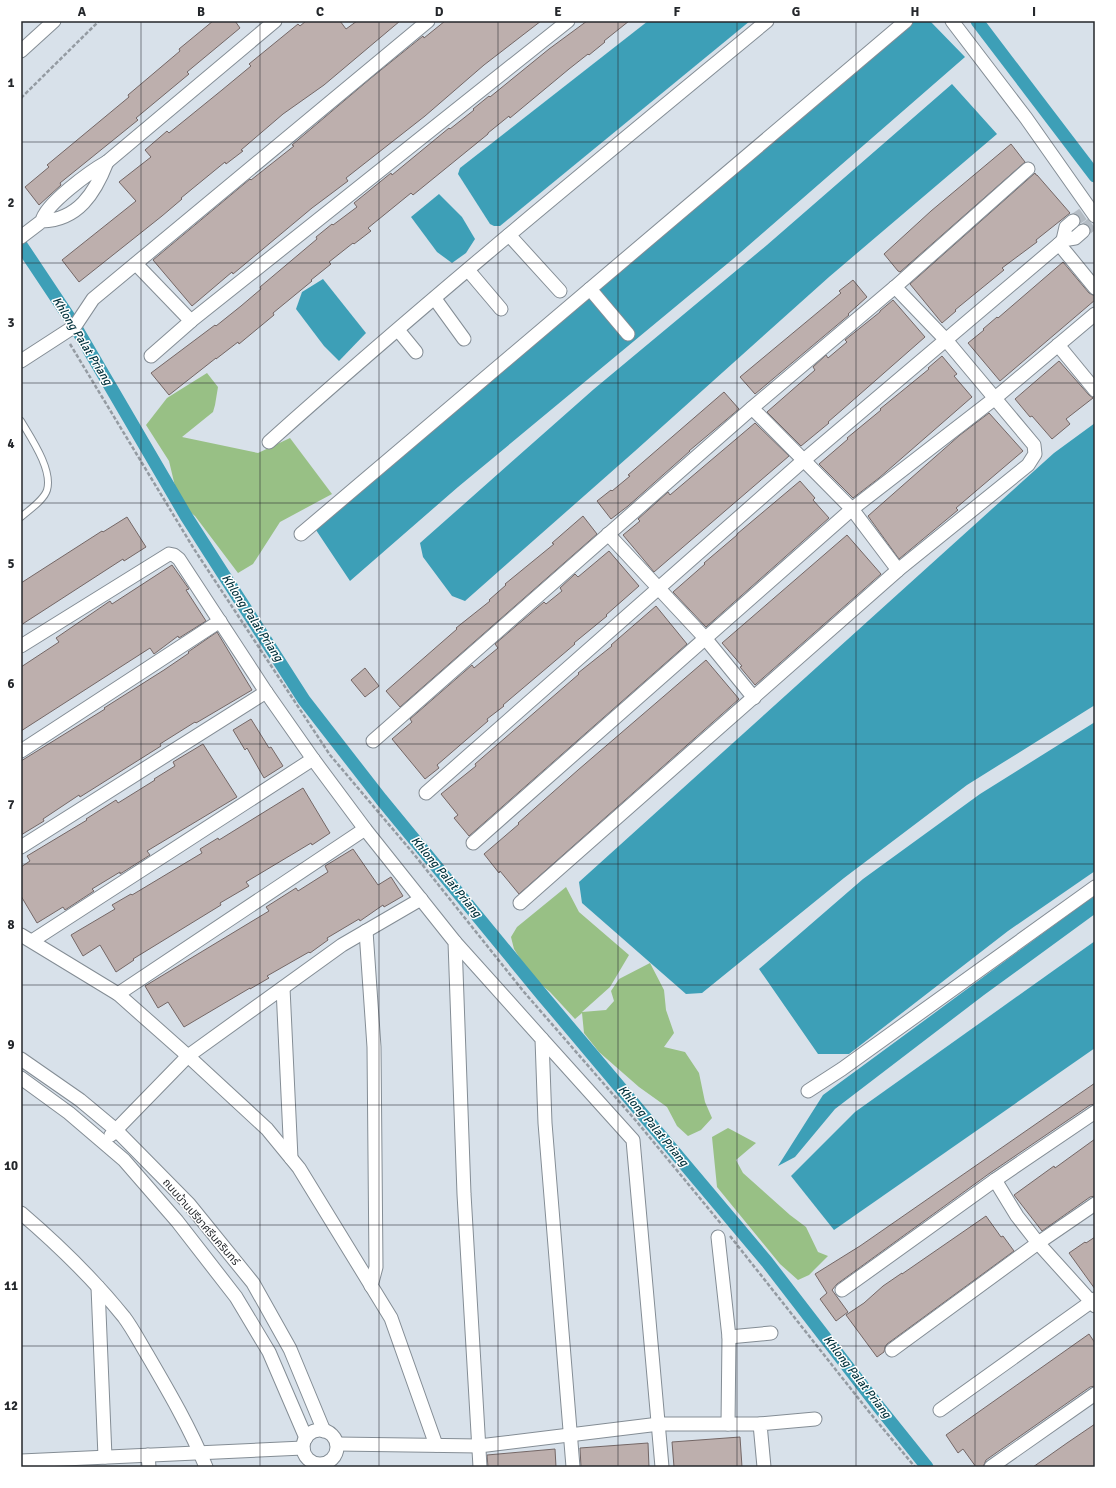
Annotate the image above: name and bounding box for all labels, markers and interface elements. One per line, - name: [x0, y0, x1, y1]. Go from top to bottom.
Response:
- text: A: [78, 4, 87, 20]
- text: B: [197, 4, 205, 20]
- text: C: [316, 4, 324, 20]
- text: D: [435, 4, 444, 20]
- text: E: [554, 4, 562, 20]
- text: F: [674, 4, 681, 20]
- text: G: [792, 4, 800, 20]
- text: H: [911, 4, 919, 20]
- text: I: [1032, 4, 1036, 20]
- text: 1: [7, 75, 15, 91]
- text: 2: [7, 195, 15, 211]
- water label: Khlong Palat Priang: [49, 294, 116, 389]
- text: 3: [7, 315, 15, 331]
- text: 4: [7, 436, 15, 452]
- text: 5: [7, 556, 15, 572]
- water label: Khlong Palat Priang: [218, 571, 287, 666]
- text: 6: [7, 676, 15, 692]
- text: 7: [7, 797, 15, 813]
- water label: Khlong Palat Priang: [408, 833, 485, 922]
- text: 8: [7, 917, 15, 933]
- text: 9: [7, 1037, 15, 1053]
- water label: Khlong Palat Priang: [615, 1082, 692, 1171]
- text: 10: [4, 1158, 18, 1174]
- street label: ถนนบ้านปรีชาศรีนครินทร์: [160, 1176, 242, 1268]
- text: 11: [4, 1278, 18, 1294]
- water label: Khlong Palat Priang: [820, 1332, 895, 1423]
- text: 12: [4, 1398, 18, 1414]

